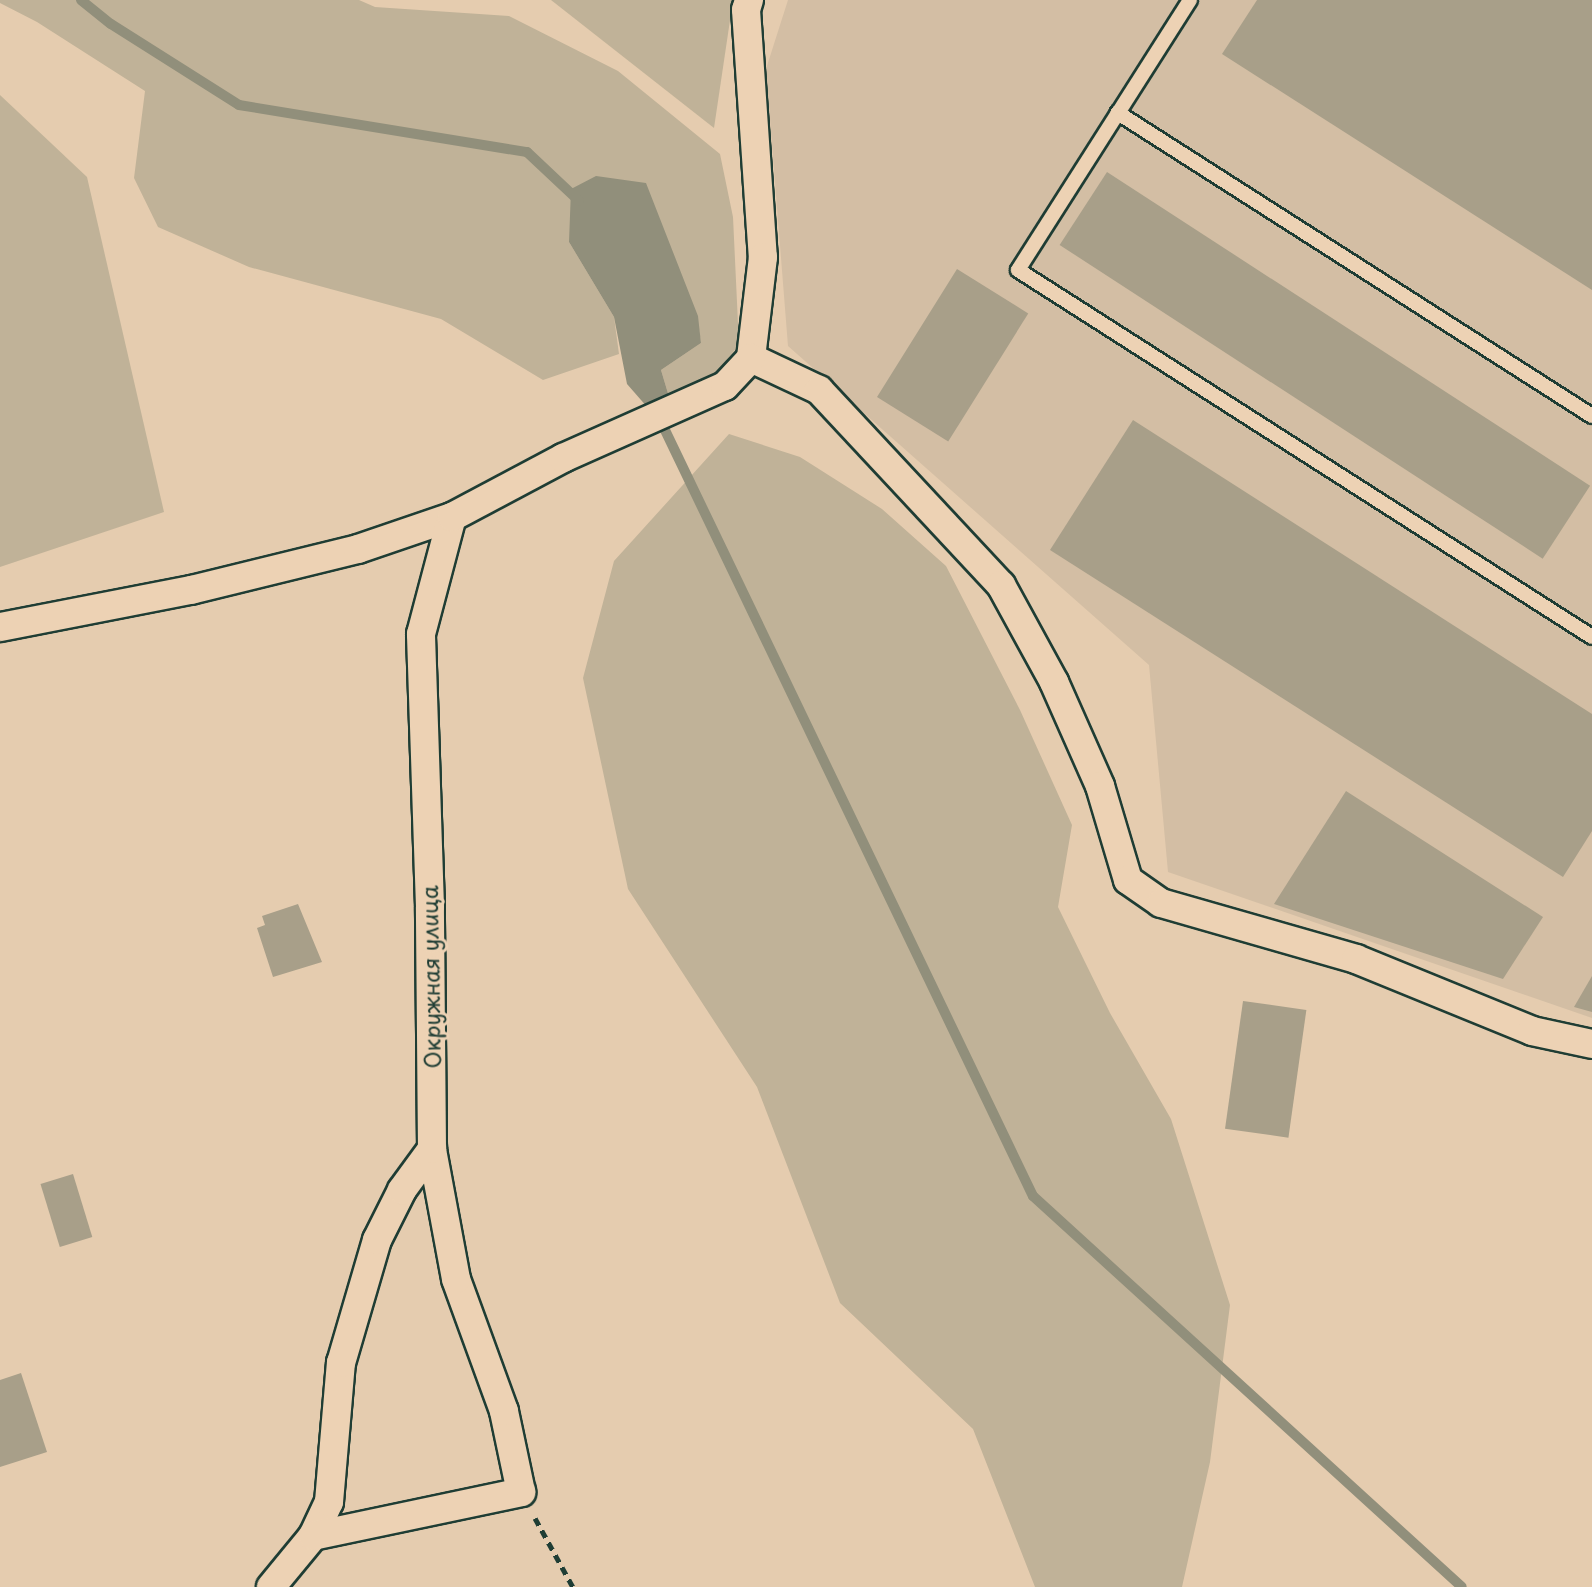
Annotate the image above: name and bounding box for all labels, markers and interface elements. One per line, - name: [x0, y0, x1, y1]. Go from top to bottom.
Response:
- street label: Окружная улица: [415, 884, 445, 1070]

